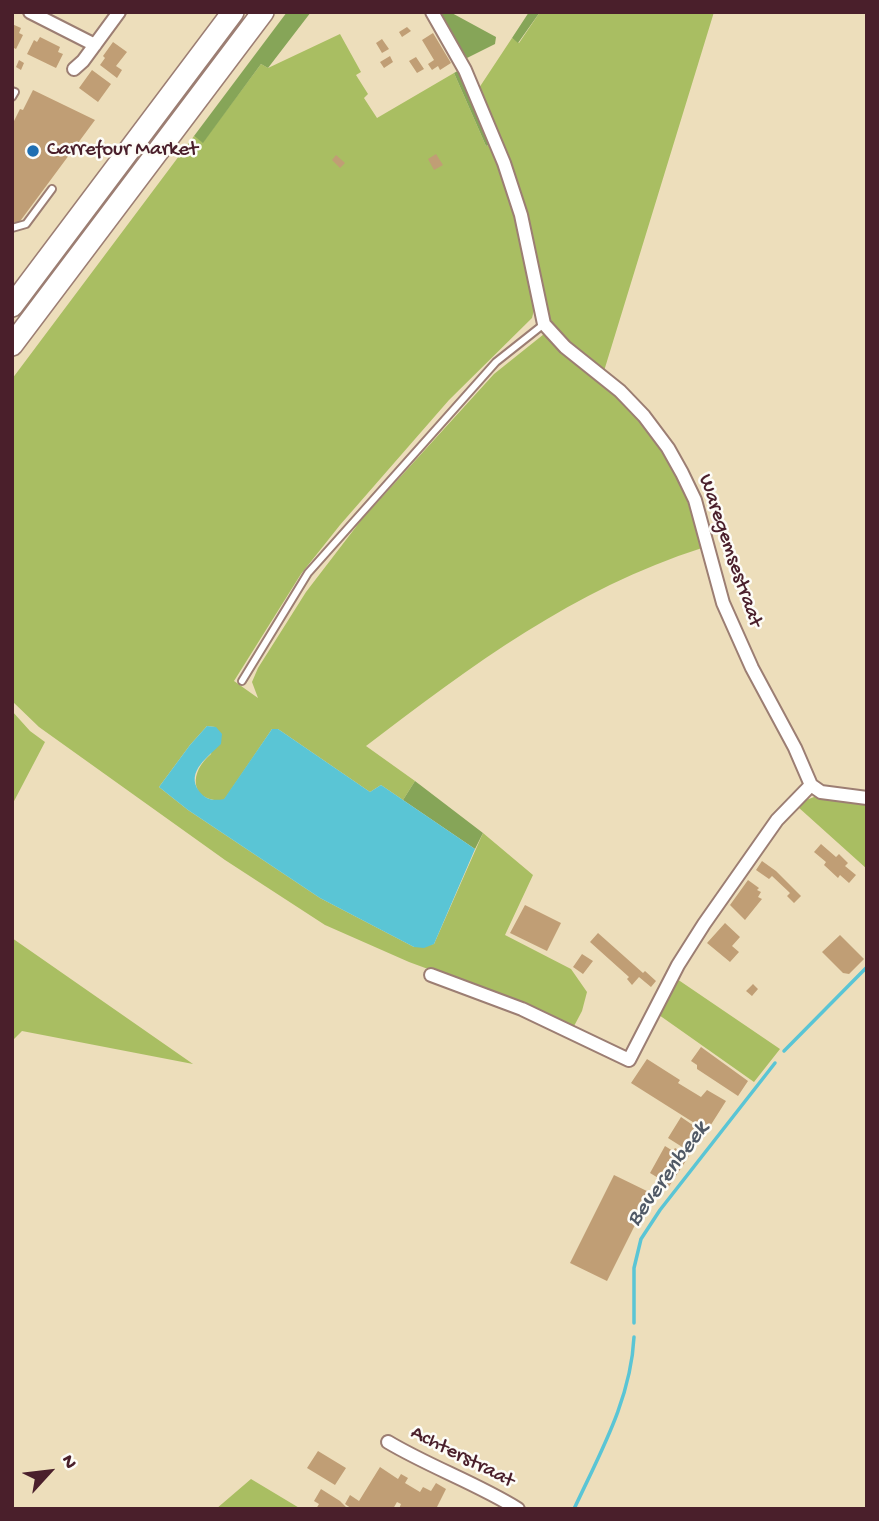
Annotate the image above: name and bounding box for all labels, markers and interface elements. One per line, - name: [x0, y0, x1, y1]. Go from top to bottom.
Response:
- place label: Carrefour Market: [47, 138, 198, 164]
- marker: Carrefour Market: [25, 143, 41, 159]
- street label: Waregemsestraat: [691, 471, 767, 631]
- water label: Beverenbeek: [622, 1117, 716, 1233]
- street label: Achterstraat: [406, 1421, 518, 1495]
- north arrow: [14, 1437, 84, 1507]
- text: N: [55, 1451, 81, 1473]

